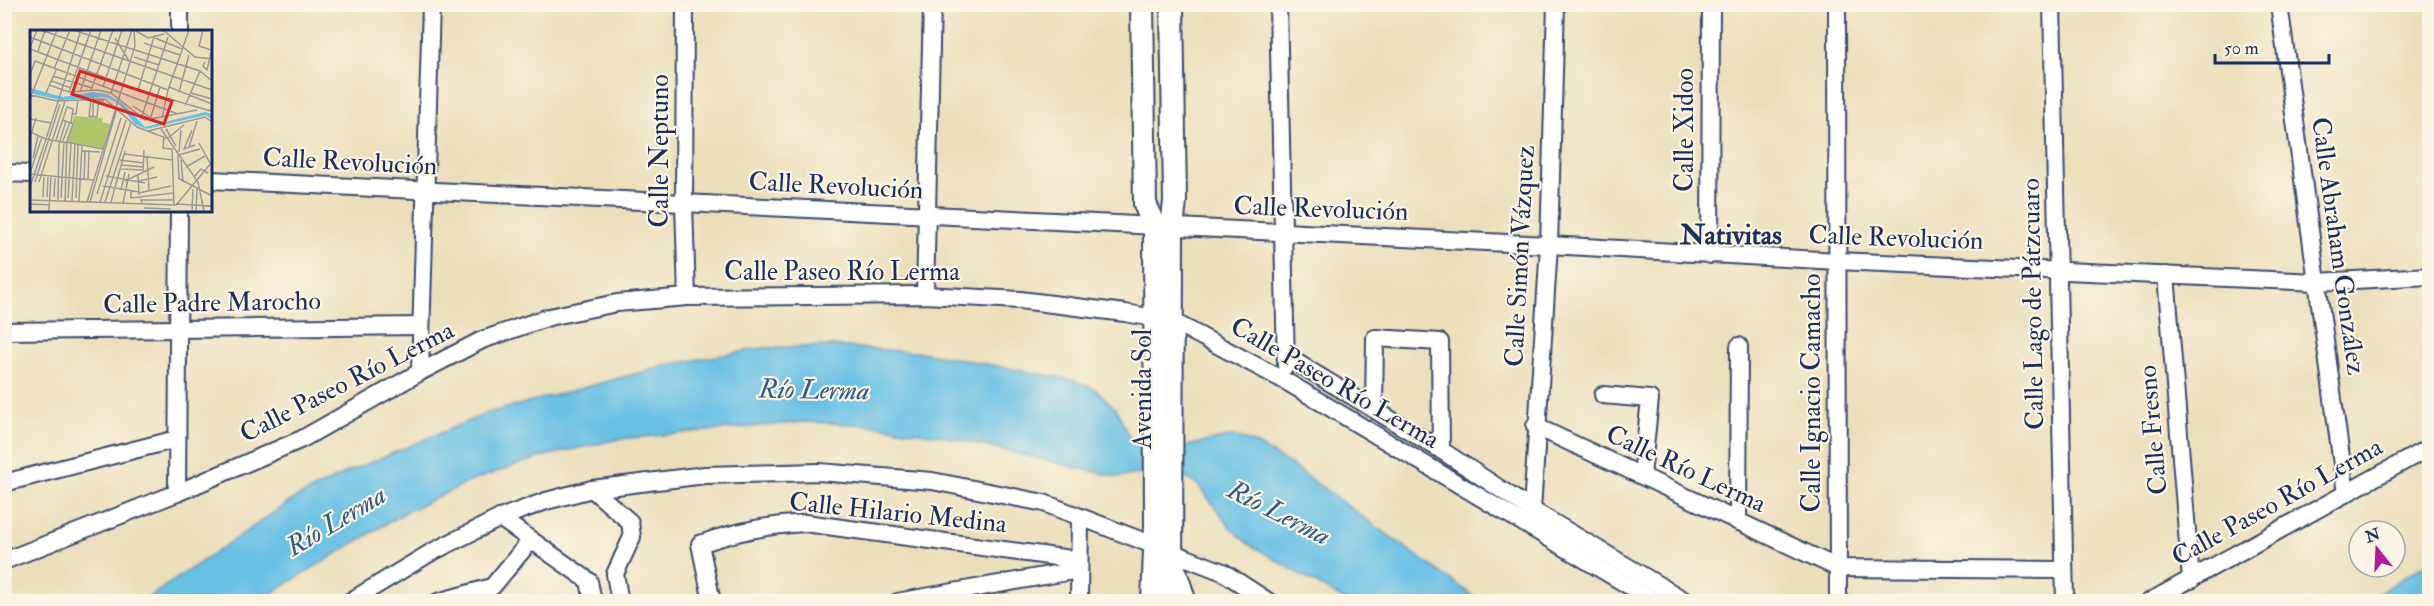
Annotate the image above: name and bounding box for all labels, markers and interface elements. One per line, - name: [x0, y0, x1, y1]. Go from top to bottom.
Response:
- scale bar: [2215, 27, 2329, 65]
- inset map: [30, 30, 212, 212]
- text: 50 m: [2224, 37, 2259, 60]
- street label: Calle Xidoo: [1669, 68, 1701, 192]
- street label: Calle Neptuno: [644, 74, 677, 228]
- street label: Calle Abraham González: [2304, 115, 2372, 377]
- street label: Calle Revolución: [262, 141, 438, 183]
- street label: Calle Simón Vázquez: [1498, 144, 1542, 368]
- street label: Calle Revolución: [748, 165, 924, 207]
- street label: Calle Lago de Pátzcuaro: [2015, 178, 2051, 430]
- street label: Calle Revolución: [1233, 190, 1409, 228]
- district label: Nativitas: [1679, 218, 1782, 253]
- street label: Calle Revolución: [1808, 219, 1984, 257]
- street label: Calle Paseo Río Lerma: [724, 256, 960, 288]
- street label: Calle Ignacio Camacho: [1796, 274, 1828, 512]
- street label: Calle Padre Marocho: [103, 285, 321, 321]
- street label: Calle Paseo Río Lerma: [1225, 310, 1445, 456]
- street label: Calle Paseo Río Lerma: [235, 314, 460, 450]
- street label: Avenida Sol: [1127, 328, 1159, 450]
- street label: Calle Fresno: [2131, 364, 2175, 496]
- water label: Río Lerma: [757, 373, 870, 407]
- street label: Calle Río Lerma: [1601, 418, 1771, 520]
- street label: Calle Paseo Río Lerma: [2166, 431, 2388, 573]
- water label: Río Lerma: [1221, 473, 1336, 553]
- water label: Río Lerma: [279, 478, 392, 564]
- street label: Calle Hilario Medina: [788, 486, 1009, 540]
- north arrow: [2347, 519, 2407, 579]
- text: N: [2362, 524, 2383, 548]

